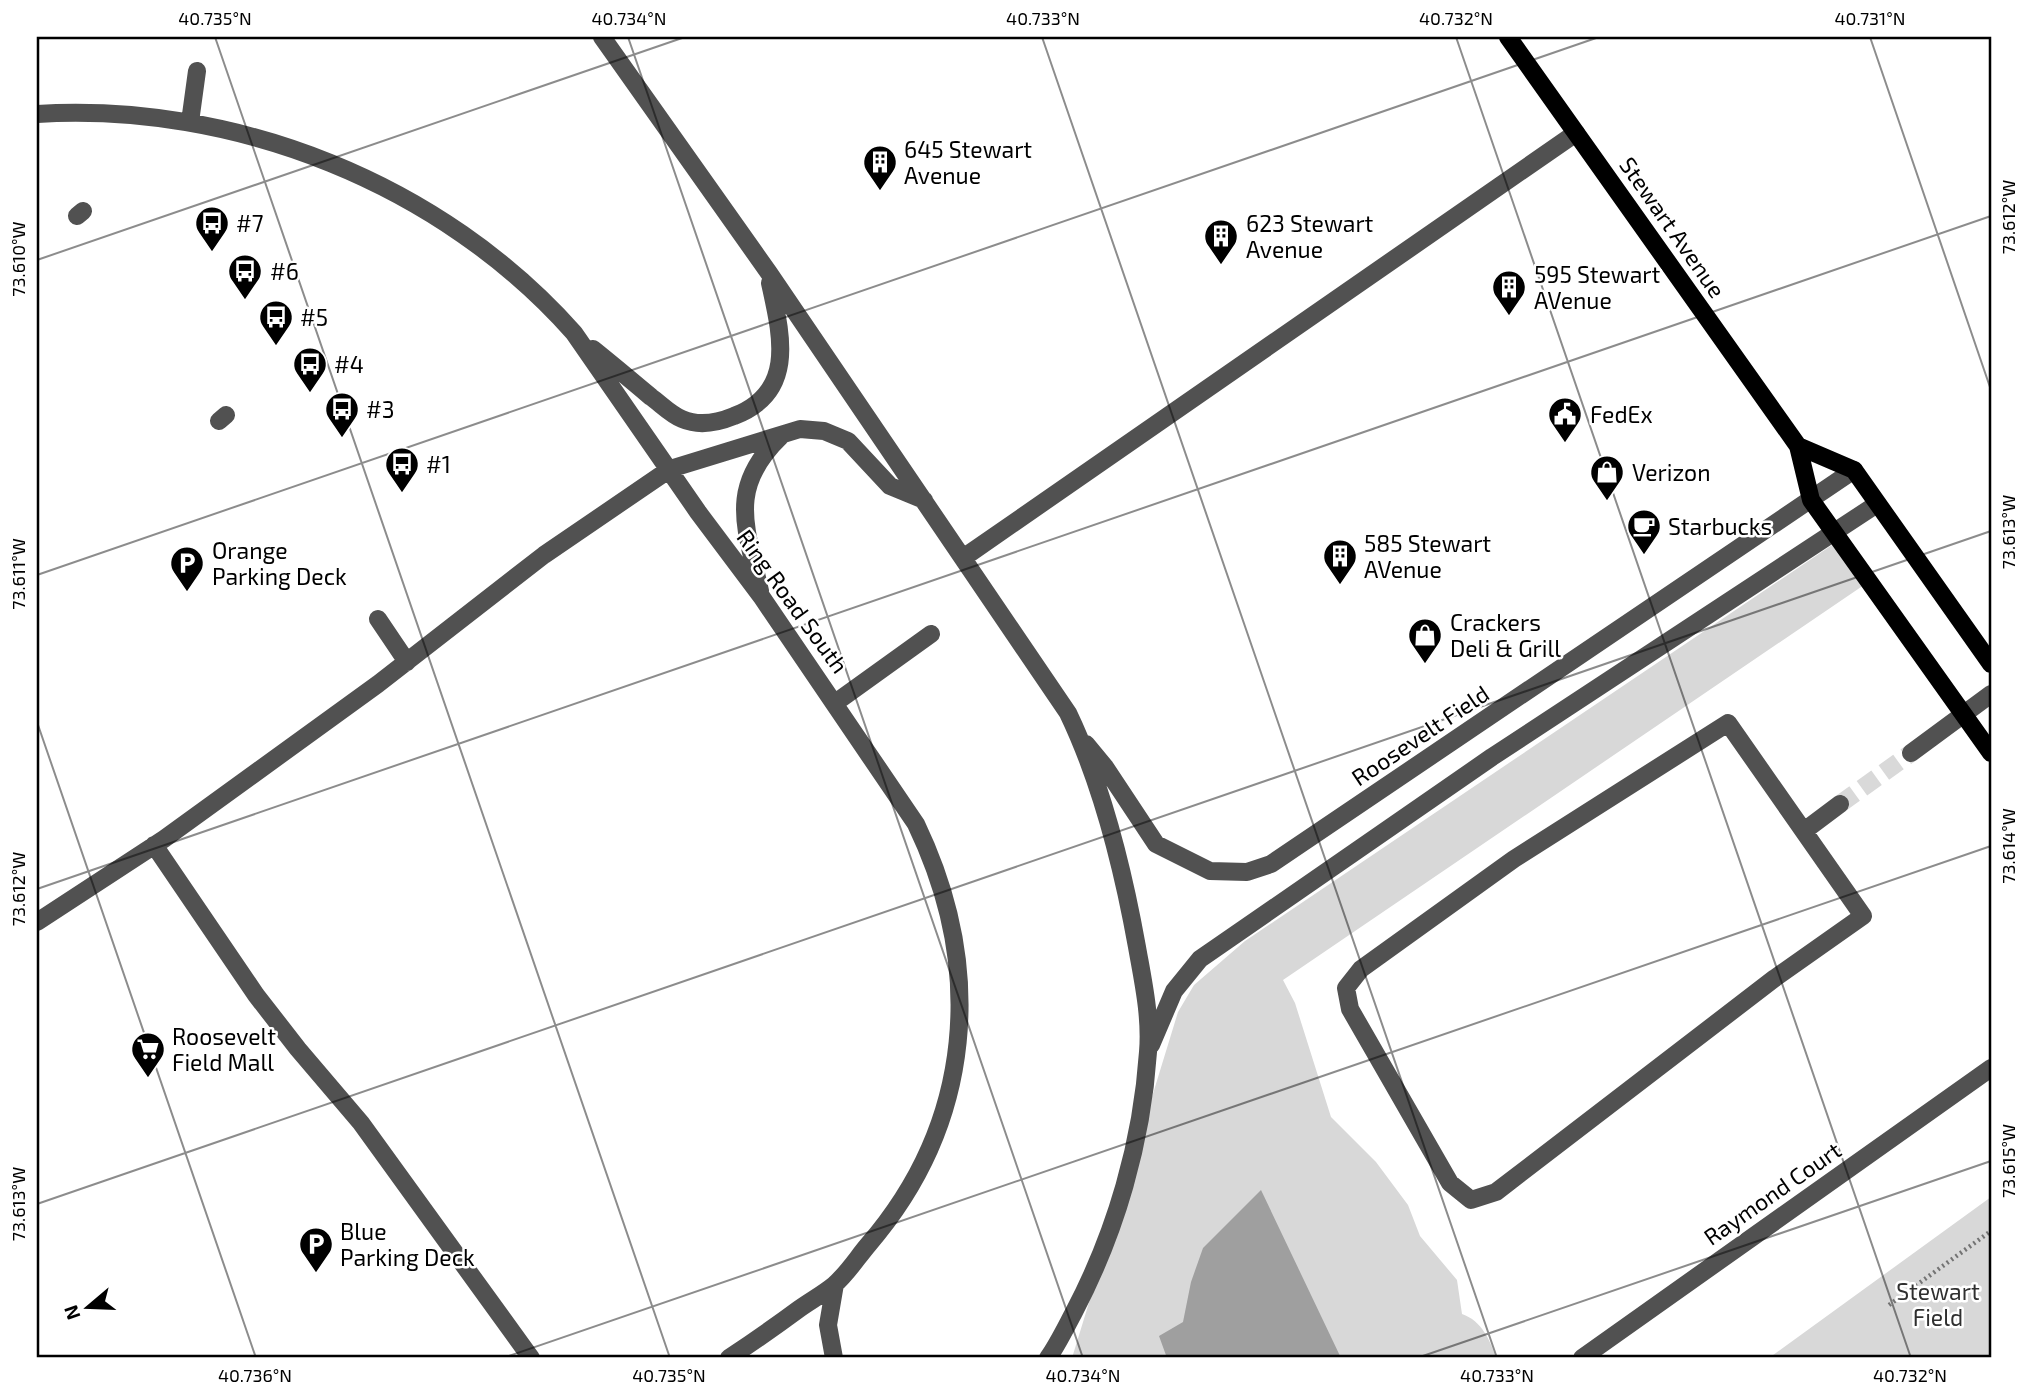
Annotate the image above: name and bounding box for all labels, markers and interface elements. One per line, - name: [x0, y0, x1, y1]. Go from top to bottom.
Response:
- text: 40.735°N: [178, 7, 252, 29]
- text: 40.734°N: [592, 7, 666, 29]
- text: 40.733°N: [1006, 7, 1080, 29]
- text: 40.732°N: [1419, 7, 1493, 29]
- text: 40.731°N: [1834, 7, 1906, 29]
- place label: 645 Stewart Avenue: [904, 135, 1032, 189]
- building icon: 645 Stewart Avenue: [861, 143, 899, 192]
- street label: Stewart Avenue: [1614, 151, 1732, 303]
- text: 73.612°W: [1997, 180, 2019, 254]
- bus stop icon: #7: [193, 204, 231, 253]
- place label: #7: [236, 209, 264, 237]
- place label: 623 Stewart Avenue: [1246, 209, 1374, 263]
- building icon: 623 Stewart Avenue: [1202, 217, 1240, 266]
- text: 73.610°W: [7, 221, 29, 297]
- bus stop icon: #6: [226, 252, 264, 301]
- place label: #6: [270, 257, 299, 285]
- place label: 595 Stewart AVenue: [1534, 260, 1661, 314]
- building icon: 595 Stewart AVenue: [1490, 268, 1528, 317]
- bus stop icon: #5: [257, 298, 295, 347]
- place label: #5: [300, 303, 328, 331]
- bus stop icon: #4: [291, 345, 329, 394]
- place label: #4: [334, 350, 364, 378]
- bus stop icon: #3: [323, 390, 361, 439]
- place label: #3: [366, 395, 395, 423]
- public building icon: FedEx: [1546, 395, 1584, 444]
- place label: FedEx: [1590, 400, 1653, 428]
- bus stop icon: #1: [383, 445, 421, 494]
- place label: #1: [426, 450, 451, 478]
- shop icon: Verizon: [1588, 453, 1626, 502]
- place label: Verizon: [1632, 458, 1711, 486]
- text: 73.613°W: [1997, 495, 2019, 569]
- cafe icon: Starbucks: [1625, 507, 1663, 556]
- place label: Starbucks: [1668, 512, 1772, 540]
- street label: Ring Road South: [732, 524, 854, 678]
- place label: 585 Stewart AVenue: [1364, 529, 1491, 583]
- place label: Orange Parking Deck: [212, 536, 347, 590]
- building icon: 585 Stewart AVenue: [1321, 537, 1359, 586]
- text: 73.611°W: [7, 538, 29, 610]
- parking icon: Orange Parking Deck: [168, 544, 206, 593]
- place label: Crackers Deli & Grill: [1450, 608, 1561, 662]
- shop icon: Crackers Deli & Grill: [1406, 616, 1444, 665]
- street label: Roosevelt Field: [1346, 679, 1494, 791]
- text: 73.614°W: [1997, 808, 2019, 884]
- text: 73.612°W: [7, 852, 29, 926]
- place label: Roosevelt Field Mall: [172, 1022, 276, 1076]
- supermarket icon: Roosevelt Field Mall: [129, 1030, 167, 1079]
- text: 73.615°W: [1997, 1124, 2019, 1198]
- street label: Raymond Court: [1698, 1135, 1846, 1251]
- text: 73.613°W: [7, 1167, 29, 1241]
- place label: Blue Parking Deck: [340, 1217, 475, 1271]
- parking icon: Blue Parking Deck: [297, 1225, 335, 1274]
- north arrow: [52, 1272, 122, 1342]
- park label: Stewart Field: [1896, 1277, 1980, 1331]
- text: N: [58, 1302, 85, 1323]
- text: 40.736°N: [218, 1364, 292, 1386]
- text: 40.735°N: [632, 1364, 706, 1386]
- text: 40.734°N: [1046, 1364, 1120, 1386]
- text: 40.733°N: [1460, 1364, 1534, 1386]
- text: 40.732°N: [1873, 1364, 1947, 1386]

